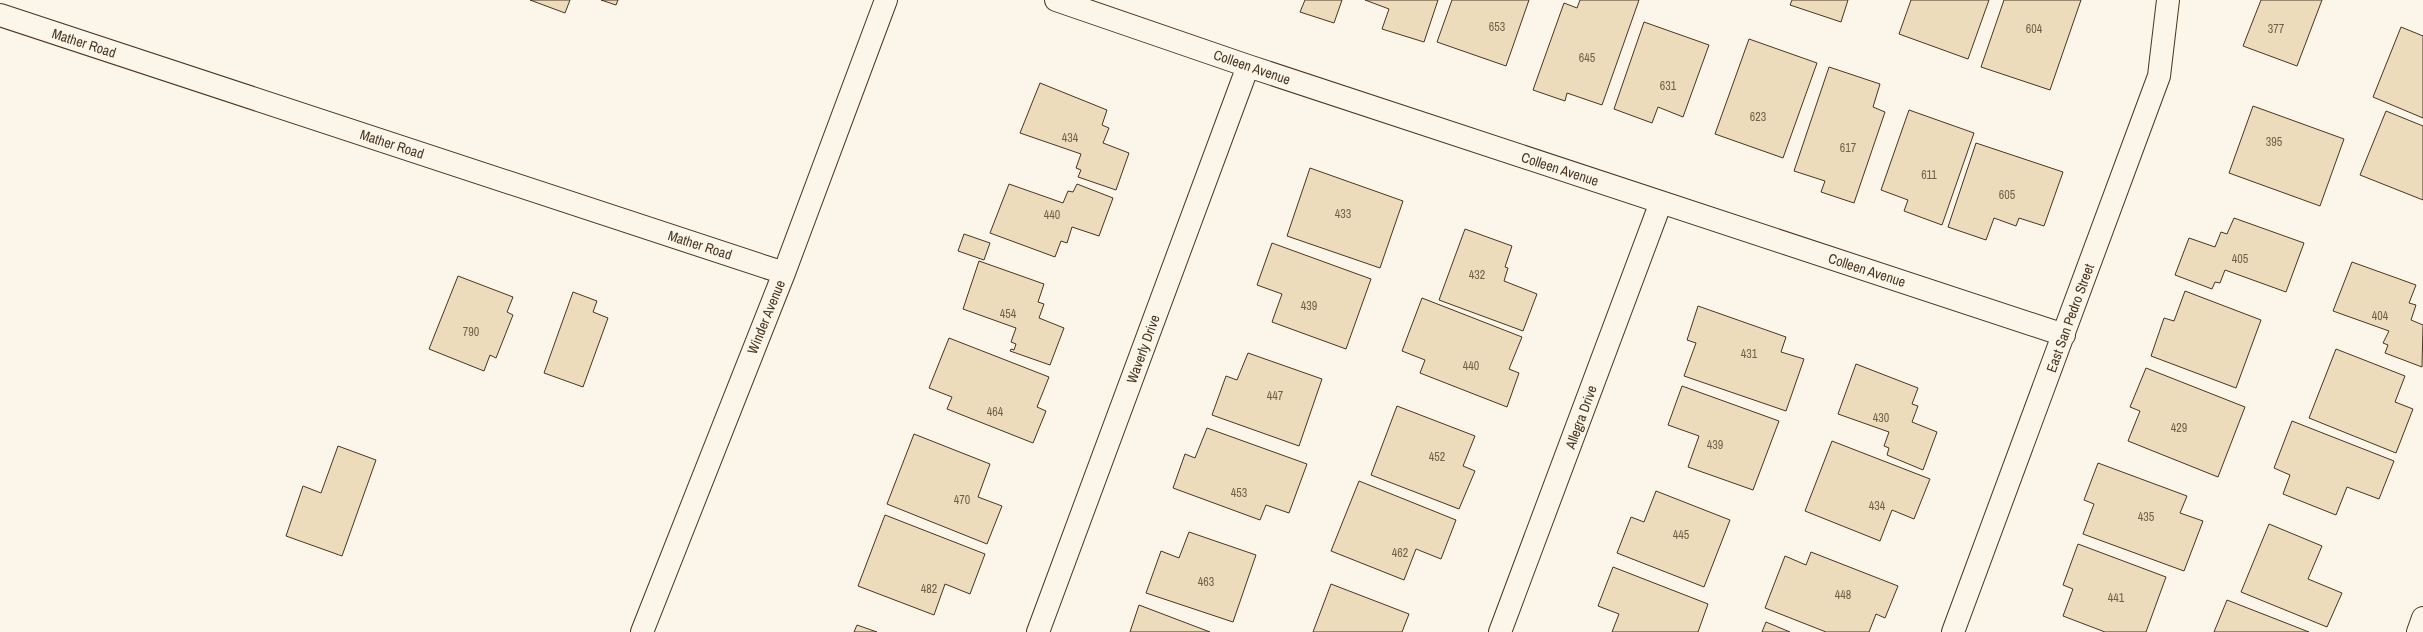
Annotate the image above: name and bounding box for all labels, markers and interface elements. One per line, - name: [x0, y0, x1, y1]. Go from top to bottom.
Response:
- house number: 653: [1489, 19, 1505, 35]
- house number: 604: [2026, 21, 2043, 37]
- house number: 377: [2268, 21, 2285, 37]
- street label: Mather Road: [50, 24, 118, 62]
- street label: Colleen Avenue: [1211, 45, 1293, 89]
- house number: 645: [1579, 50, 1596, 66]
- house number: 631: [1660, 78, 1677, 94]
- house number: 623: [1750, 109, 1766, 125]
- street label: Mather Road: [358, 125, 426, 163]
- house number: 434: [1062, 130, 1079, 146]
- house number: 395: [2266, 134, 2283, 150]
- house number: 617: [1840, 140, 1857, 156]
- street label: Colleen Avenue: [1519, 148, 1601, 190]
- house number: 611: [1921, 167, 1937, 183]
- house number: 605: [1999, 187, 2016, 203]
- house number: 433: [1335, 206, 1351, 222]
- house number: 440: [1044, 207, 1060, 223]
- street label: Mather Road: [666, 226, 734, 264]
- street label: Colleen Avenue: [1826, 249, 1908, 291]
- house number: 405: [2232, 251, 2249, 267]
- street label: East San Pedro Street: [2042, 261, 2098, 375]
- house number: 432: [1469, 267, 1485, 283]
- street label: Winder Avenue: [743, 277, 789, 357]
- house number: 439: [1301, 298, 1317, 314]
- house number: 454: [1000, 306, 1017, 322]
- house number: 404: [2372, 308, 2389, 324]
- street label: Waverly Drive: [1122, 312, 1164, 386]
- house number: 790: [463, 324, 479, 340]
- house number: 431: [1741, 346, 1758, 362]
- house number: 440: [1463, 358, 1479, 374]
- street label: Allegra Drive: [1561, 383, 1601, 452]
- house number: 447: [1267, 388, 1284, 404]
- house number: 464: [987, 404, 1004, 420]
- house number: 430: [1873, 410, 1889, 426]
- house number: 429: [2171, 420, 2187, 436]
- house number: 439: [1707, 437, 1723, 453]
- house number: 452: [1429, 449, 1445, 465]
- house number: 453: [1231, 485, 1247, 501]
- house number: 470: [954, 492, 970, 508]
- house number: 434: [1869, 498, 1886, 514]
- house number: 435: [2138, 509, 2155, 525]
- house number: 445: [1673, 527, 1690, 543]
- house number: 462: [1392, 545, 1408, 561]
- house number: 463: [1198, 574, 1214, 590]
- house number: 482: [921, 581, 937, 597]
- house number: 448: [1835, 587, 1851, 603]
- house number: 441: [2108, 590, 2125, 606]

